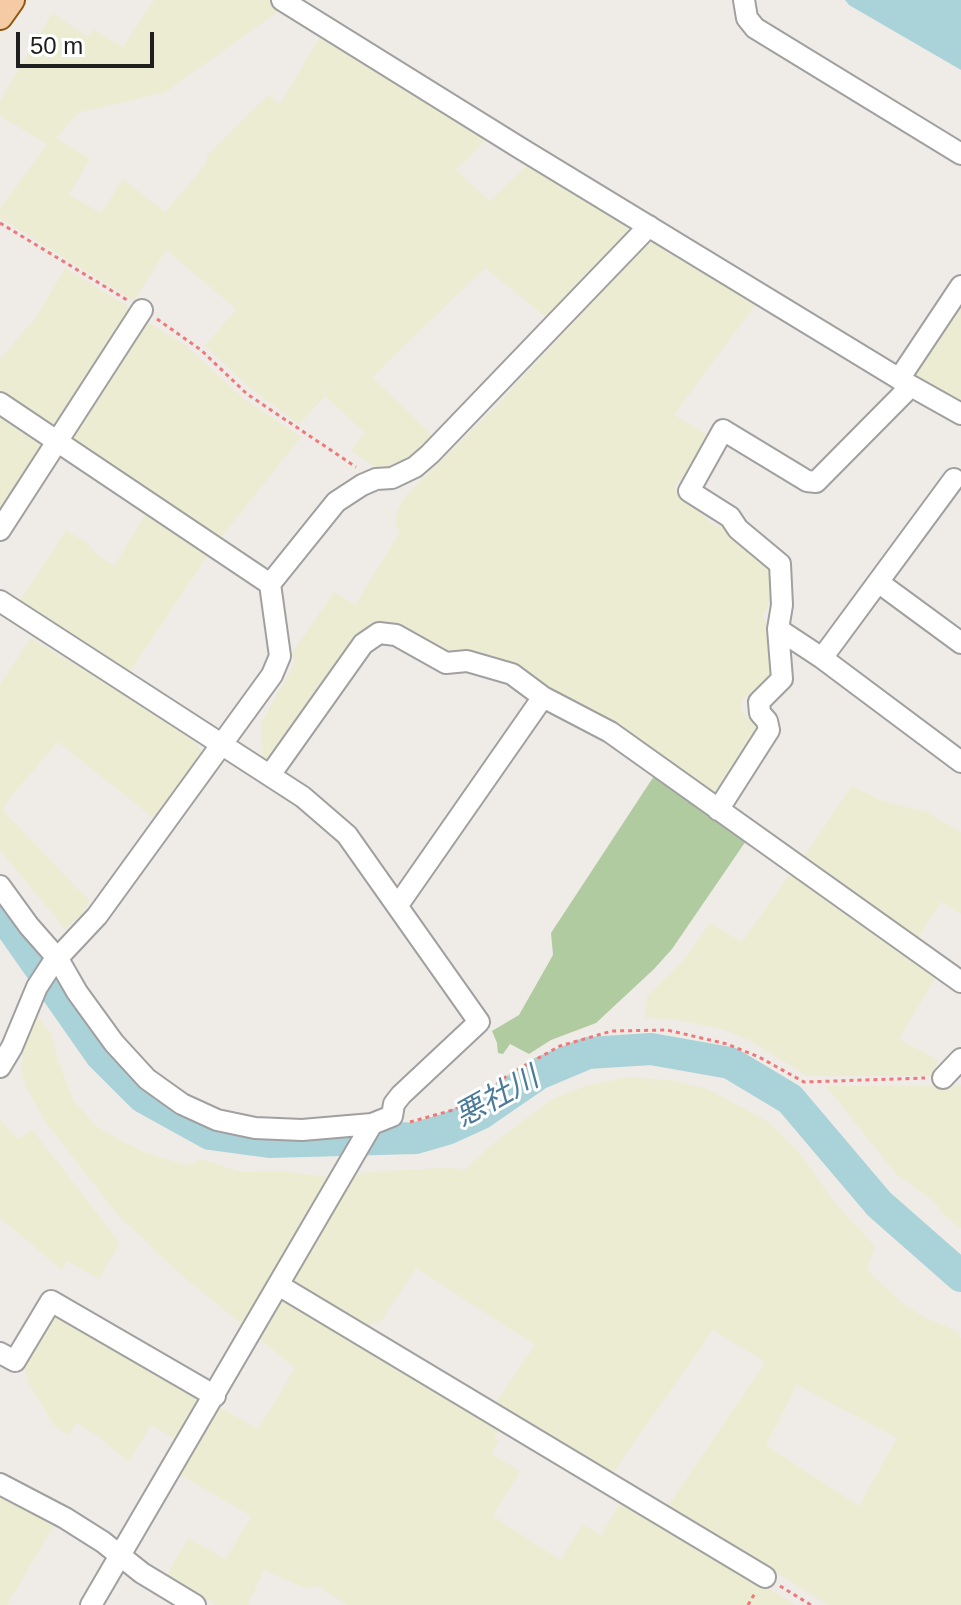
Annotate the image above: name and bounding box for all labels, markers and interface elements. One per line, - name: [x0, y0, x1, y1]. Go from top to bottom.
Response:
- scale bar: [20, 16, 158, 66]
- text: 50 m: [30, 32, 83, 59]
- water label: 悪社川: [449, 1060, 545, 1136]

